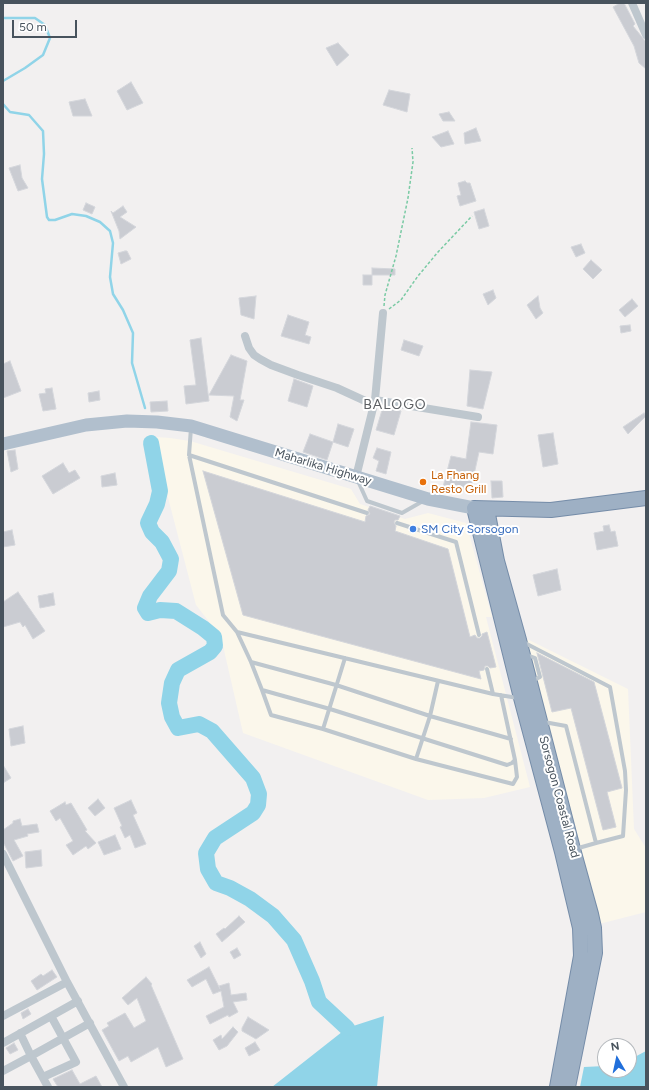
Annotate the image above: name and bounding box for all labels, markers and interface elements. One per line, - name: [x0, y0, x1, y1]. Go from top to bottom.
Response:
- scale bar: [14, 12, 79, 38]
- text: 50 m: [19, 20, 47, 34]
- district label: BALOGO: [363, 397, 427, 413]
- street label: Maharlika Highway: [273, 445, 373, 489]
- place label: La Fhang Resto Grill: [431, 468, 486, 496]
- marker: La Fhang Resto Grill: [418, 477, 428, 487]
- place label: SM City Sorsogon: [421, 522, 518, 536]
- marker: SM City Sorsogon: [408, 524, 418, 534]
- street label: Sorsogon Coastal Road: [536, 734, 582, 860]
- north arrow: [597, 1038, 637, 1078]
- text: N: [610, 1040, 620, 1054]

